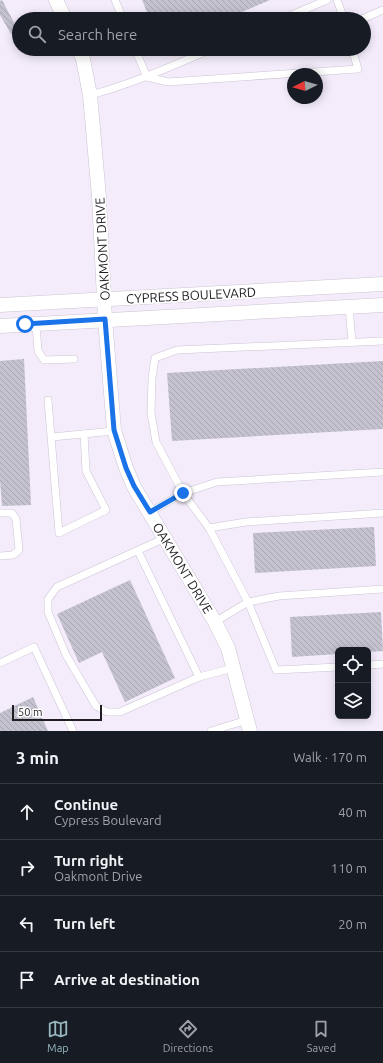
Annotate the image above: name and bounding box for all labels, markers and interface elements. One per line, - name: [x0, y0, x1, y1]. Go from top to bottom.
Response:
- search box: [12, 12, 371, 56]
- icon: search: [26, 23, 48, 45]
- text: Search here: [58, 26, 137, 43]
- north arrow: [287, 68, 323, 104]
- street label: OAKMONT DRIVE: [92, 197, 112, 301]
- street label: CYPRESS BOULEVARD: [126, 285, 256, 305]
- route start: [16, 315, 34, 333]
- route end: [174, 484, 192, 502]
- street label: OAKMONT DRIVE: [150, 520, 216, 616]
- map controls: [335, 647, 371, 719]
- button: locate: [335, 647, 371, 683]
- button: layers: [335, 683, 371, 719]
- scale bar: [12, 703, 102, 722]
- text: 50 m: [18, 706, 42, 718]
- text: 3 min: [16, 748, 59, 767]
- text: Walk · 170 m: [293, 750, 367, 764]
- text: Continue: [54, 796, 118, 813]
- icon: ahead: [16, 801, 38, 823]
- text: 40 m: [338, 805, 367, 819]
- text: Cypress Boulevard: [54, 813, 162, 827]
- text: Turn right: [54, 852, 124, 869]
- icon: right: [16, 857, 38, 879]
- text: 110 m: [331, 861, 367, 875]
- text: Oakmont Drive: [54, 869, 142, 883]
- icon: left: [16, 913, 38, 935]
- text: Turn left: [54, 915, 115, 932]
- text: 20 m: [338, 917, 367, 931]
- icon: arrive: [16, 969, 38, 991]
- text: Arrive at destination: [54, 971, 200, 988]
- tab: Map: [47, 1018, 69, 1054]
- tab: Directions: [163, 1018, 213, 1054]
- tab: Saved: [307, 1018, 336, 1054]

